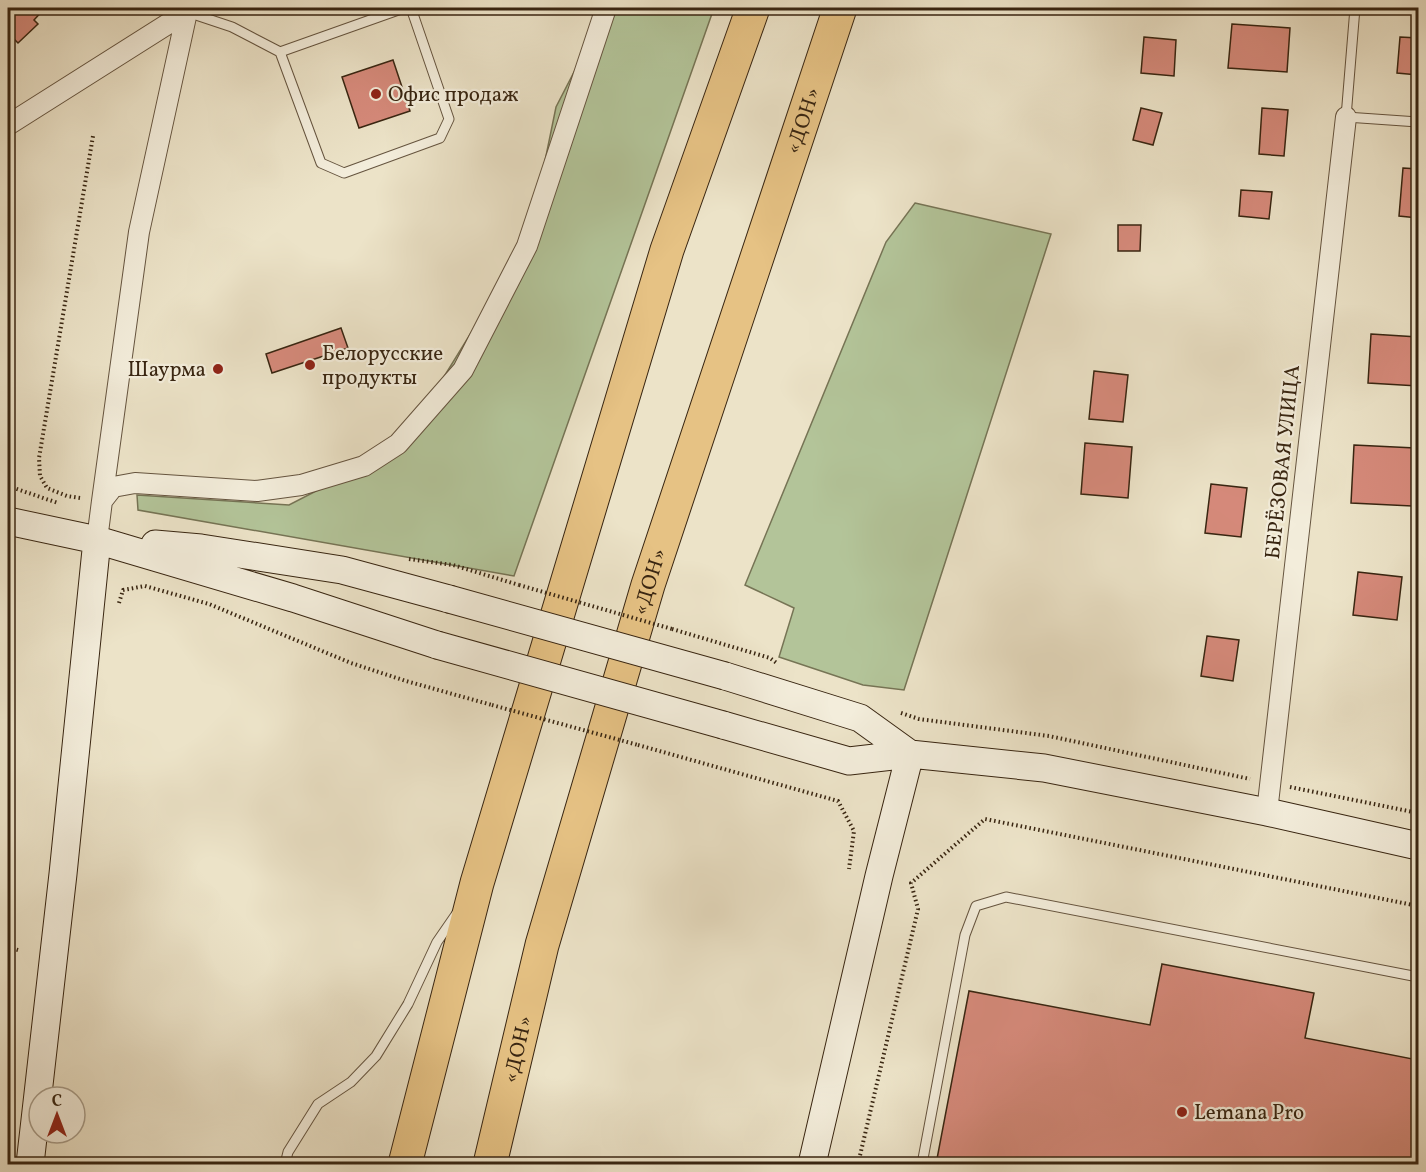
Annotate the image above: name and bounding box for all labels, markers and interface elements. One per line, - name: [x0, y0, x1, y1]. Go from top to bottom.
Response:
- place label: Офис продаж: [388, 81, 519, 110]
- street label: «ДОН»: [780, 84, 829, 158]
- marker: Офис продаж: [369, 87, 383, 101]
- place label: Белорусские продукты: [322, 340, 443, 393]
- place label: Шаурма: [127, 356, 206, 385]
- marker: Белорусские продукты: [303, 358, 317, 372]
- marker: Шаурма: [211, 362, 225, 376]
- street label: БЕРЁЗОВАЯ УЛИЦА: [1259, 363, 1308, 561]
- street label: «ДОН»: [627, 545, 675, 619]
- street label: «ДОН»: [497, 1013, 541, 1086]
- north arrow: [27, 1085, 87, 1145]
- text: С: [52, 1091, 62, 1113]
- place label: Lemana Pro: [1194, 1099, 1304, 1128]
- marker: Lemana Pro: [1175, 1105, 1189, 1119]

